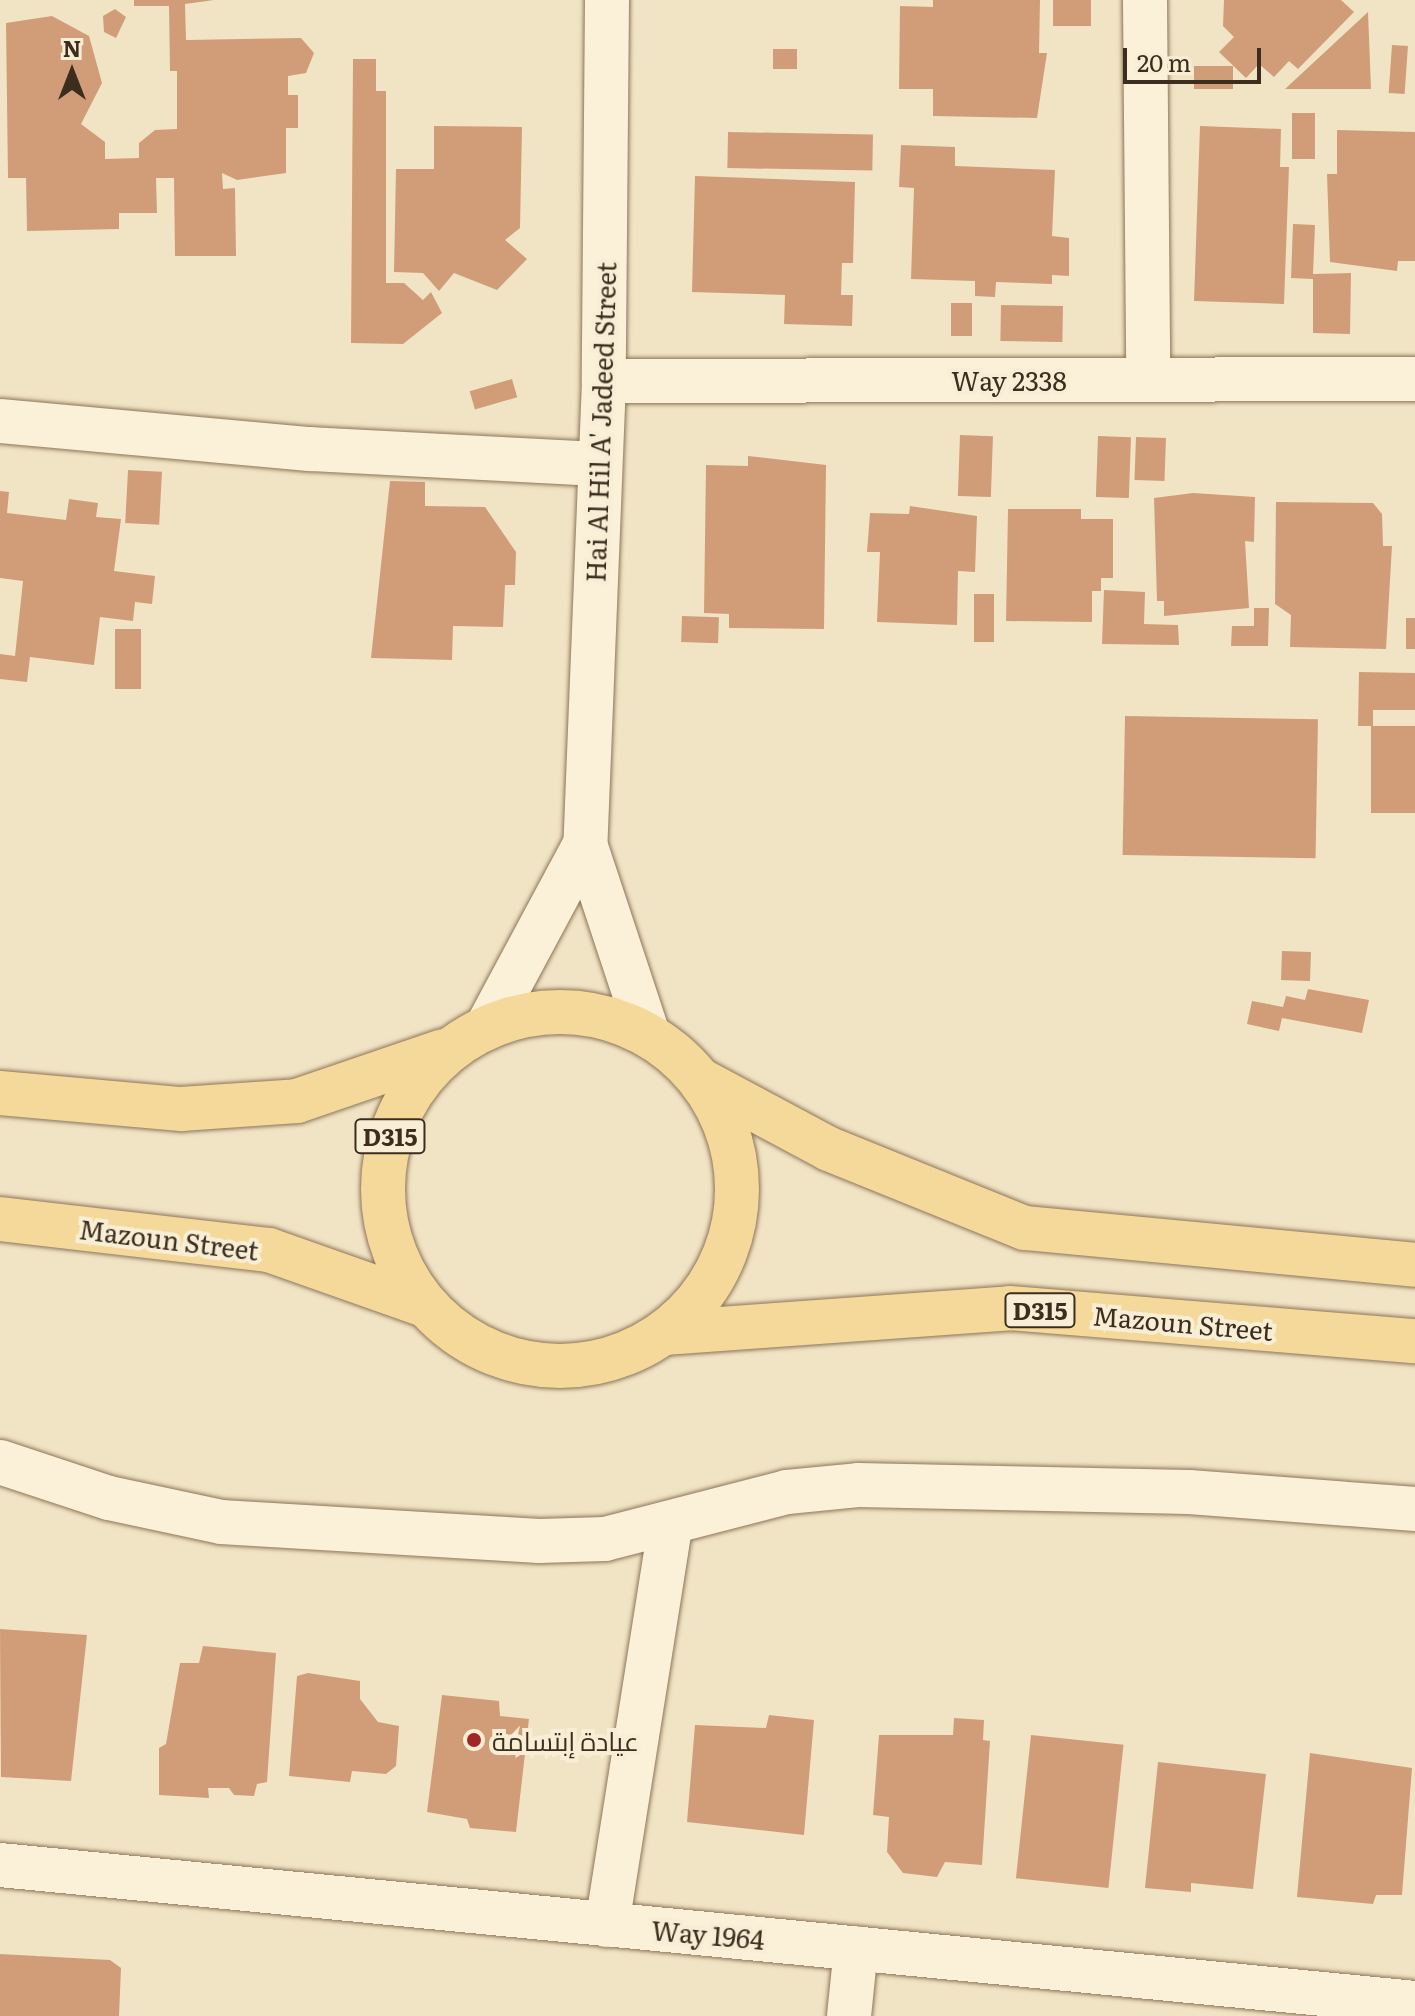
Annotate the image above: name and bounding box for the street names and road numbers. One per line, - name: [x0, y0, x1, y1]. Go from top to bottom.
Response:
- street label: Hai Al Hil A' Jadeed Street: [579, 261, 621, 583]
- street label: Way 2338: [951, 364, 1067, 396]
- road number: D315: [354, 1116, 426, 1156]
- street label: Mazoun Street: [77, 1213, 261, 1265]
- road number: D315: [1004, 1290, 1076, 1330]
- street label: Mazoun Street: [1092, 1299, 1274, 1345]
- street label: Way 1964: [650, 1914, 766, 1954]

